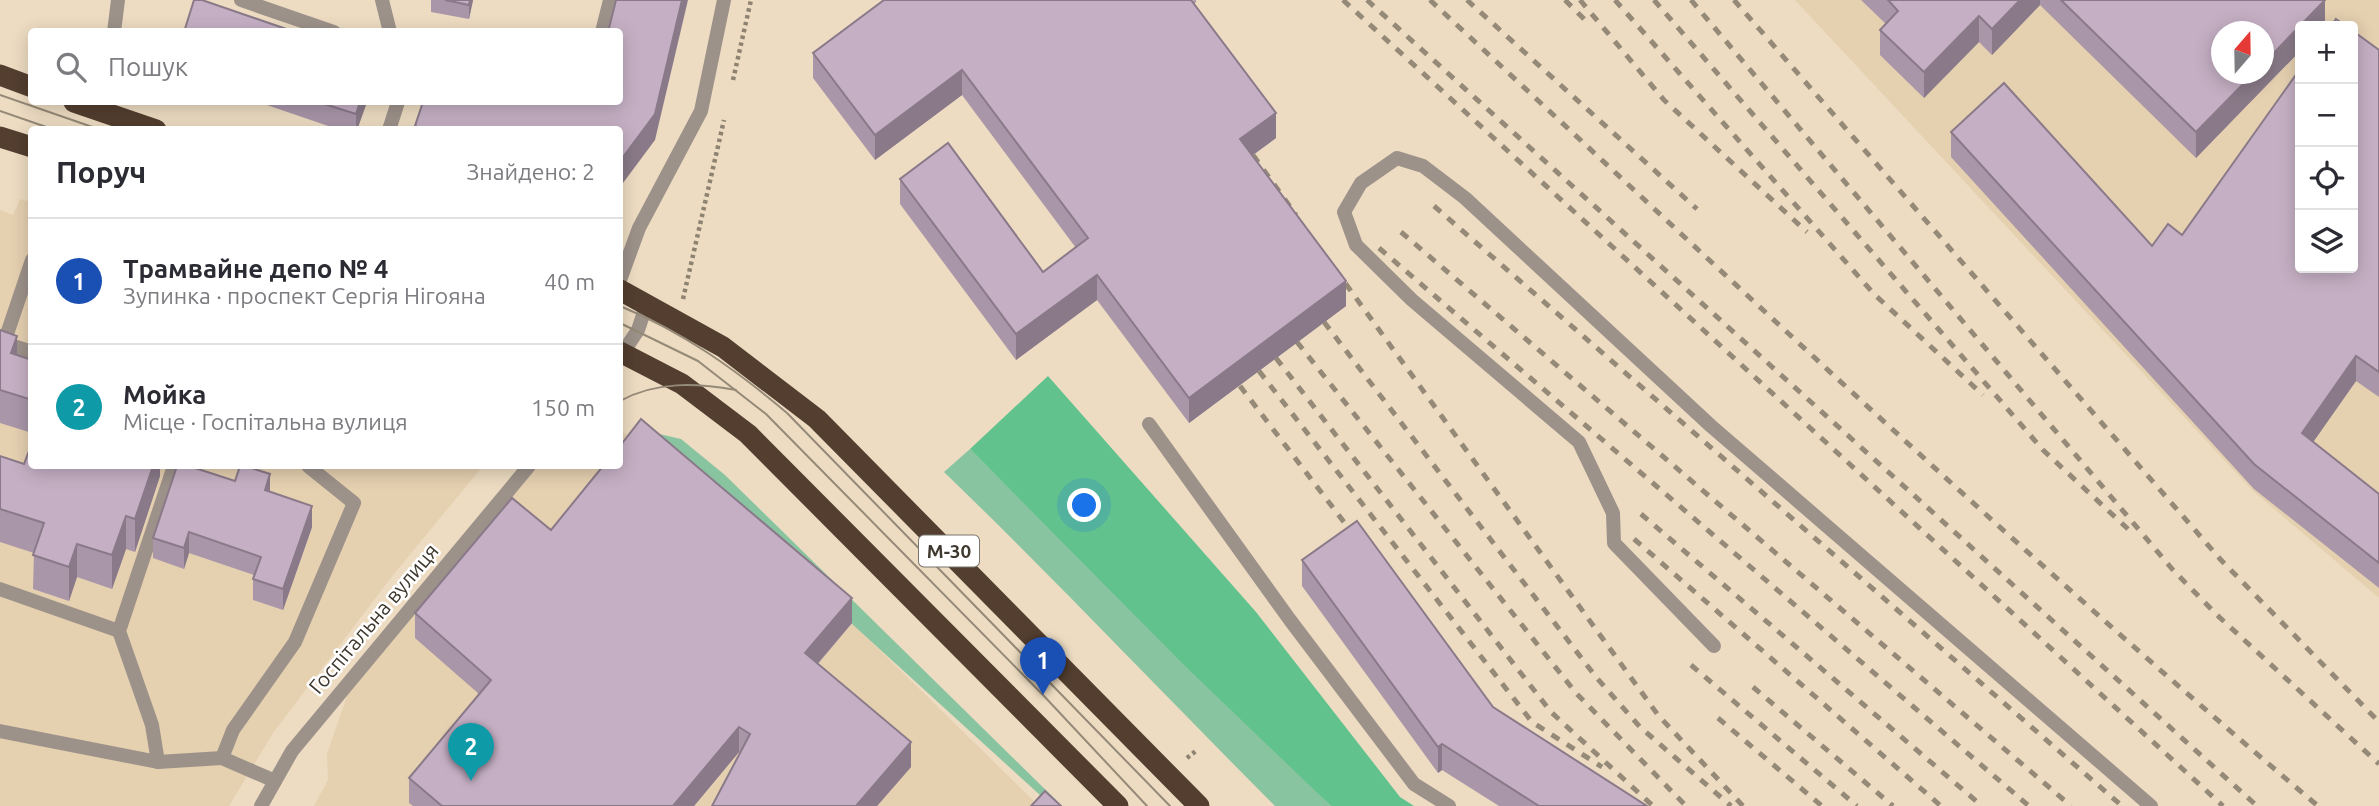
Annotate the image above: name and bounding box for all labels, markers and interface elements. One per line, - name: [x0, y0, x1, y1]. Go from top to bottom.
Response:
- north arrow: [2211, 21, 2274, 84]
- map controls: [2295, 21, 2358, 273]
- button: +: [2295, 21, 2358, 84]
- search box: [28, 28, 623, 105]
- icon: search: [52, 48, 90, 86]
- text: Пошук: [108, 52, 188, 81]
- button: −: [2295, 84, 2358, 147]
- button: locate: [2295, 147, 2358, 210]
- text: Поруч: [56, 155, 146, 189]
- text: Знайдено: 2: [466, 159, 595, 184]
- button: layers: [2295, 210, 2358, 273]
- text: Трамвайне депо № 4: [123, 254, 388, 283]
- text: 1: [73, 269, 85, 294]
- text: 40 m: [544, 269, 595, 294]
- text: Зупинка · проспект Сергія Нігояна: [123, 283, 486, 308]
- text: Мойка: [123, 380, 206, 409]
- text: 2: [73, 395, 85, 420]
- text: 150 m: [531, 395, 595, 420]
- text: Місце · Госпітальна вулиця: [123, 409, 408, 434]
- your location: [1067, 488, 1101, 522]
- road number: М-30: [919, 536, 979, 566]
- street label: Госпітальна вулиця: [304, 539, 443, 698]
- pin: 1: [1020, 637, 1066, 695]
- pin: 2: [448, 723, 494, 781]

